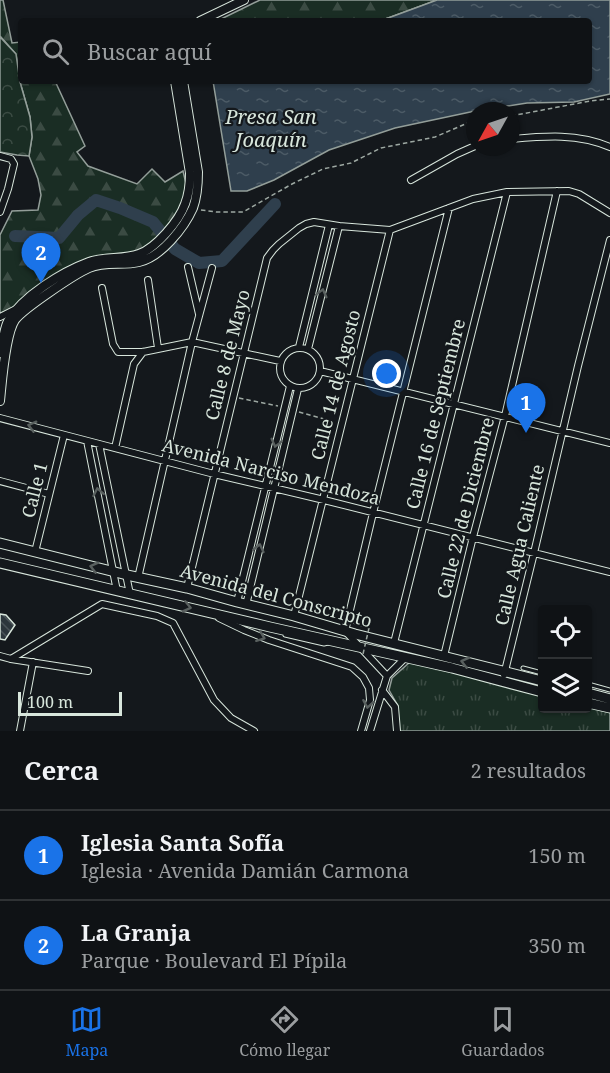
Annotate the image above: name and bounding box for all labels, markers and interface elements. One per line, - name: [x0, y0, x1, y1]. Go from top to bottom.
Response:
- search box: [18, 18, 592, 84]
- icon: search: [39, 35, 72, 68]
- text: Buscar aquí: [87, 36, 211, 66]
- north arrow: [466, 102, 520, 156]
- water label: Presa San Joaquín: [224, 103, 317, 153]
- pin: 2: [22, 234, 60, 283]
- street label: Calle 8 de Mayo: [199, 287, 255, 423]
- one-way arrow: [315, 288, 328, 298]
- street label: Calle 14 de Agosto: [305, 307, 365, 462]
- street label: Calle 16 de Septiembre: [400, 316, 470, 511]
- your location: [372, 359, 401, 388]
- pin: 1: [506, 384, 546, 433]
- street label: Calle 22 de Diciembre: [431, 415, 499, 601]
- one-way arrow: [27, 421, 37, 434]
- street label: Avenida Narciso Mendoza: [160, 432, 383, 510]
- one-way arrow: [271, 438, 284, 448]
- street label: Calle 1: [16, 459, 53, 520]
- street label: Calle Agua Caliente: [489, 462, 549, 628]
- one-way arrow: [92, 488, 105, 498]
- one-way arrow: [252, 543, 265, 553]
- street label: Avenida del Conscripto: [178, 558, 375, 632]
- one-way arrow: [89, 561, 99, 574]
- one-way arrow: [181, 600, 191, 613]
- map controls: [538, 605, 592, 713]
- button: locate: [538, 605, 592, 659]
- one-way arrow: [255, 629, 266, 642]
- one-way arrow: [461, 656, 471, 669]
- button: layers: [538, 659, 592, 713]
- scale bar: [18, 689, 122, 716]
- text: 100 m: [27, 691, 73, 713]
- one-way arrow: [362, 699, 375, 709]
- text: Cerca: [24, 752, 99, 788]
- text: 2 resultados: [470, 757, 586, 784]
- text: Iglesia Santa Sofía: [81, 827, 284, 857]
- text: 1: [38, 842, 49, 869]
- text: 150 m: [528, 842, 586, 869]
- text: Iglesia · Avenida Damián Carmona: [81, 857, 409, 884]
- text: La Granja: [81, 917, 191, 947]
- text: 2: [38, 932, 49, 959]
- text: 350 m: [528, 932, 586, 959]
- text: Parque · Boulevard El Pípila: [81, 947, 347, 974]
- tab: Mapa: [65, 1003, 108, 1061]
- tab: Cómo llegar: [239, 1003, 330, 1061]
- tab: Guardados: [461, 1003, 545, 1061]

